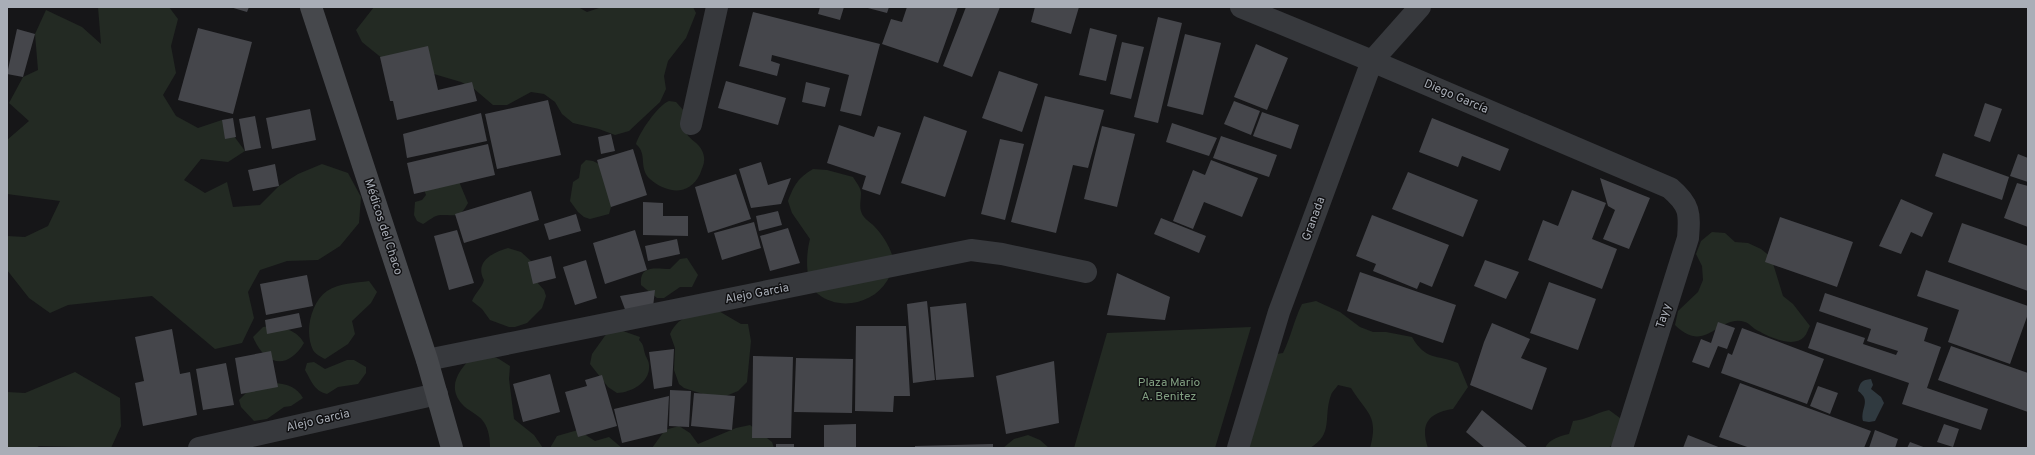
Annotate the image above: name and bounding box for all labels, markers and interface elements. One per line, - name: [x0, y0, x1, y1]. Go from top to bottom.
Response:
- street label: Diego García: [1421, 76, 1491, 118]
- street label: Médicos del Chaco: [360, 177, 406, 277]
- street label: Granada: [1299, 195, 1329, 243]
- street label: Alejo Garcia: [724, 280, 790, 308]
- street label: Tayy: [1653, 301, 1675, 331]
- park label: Plaza Mario A. Benitez: [1138, 375, 1200, 405]
- street label: Alejo Garcia: [285, 406, 351, 436]

